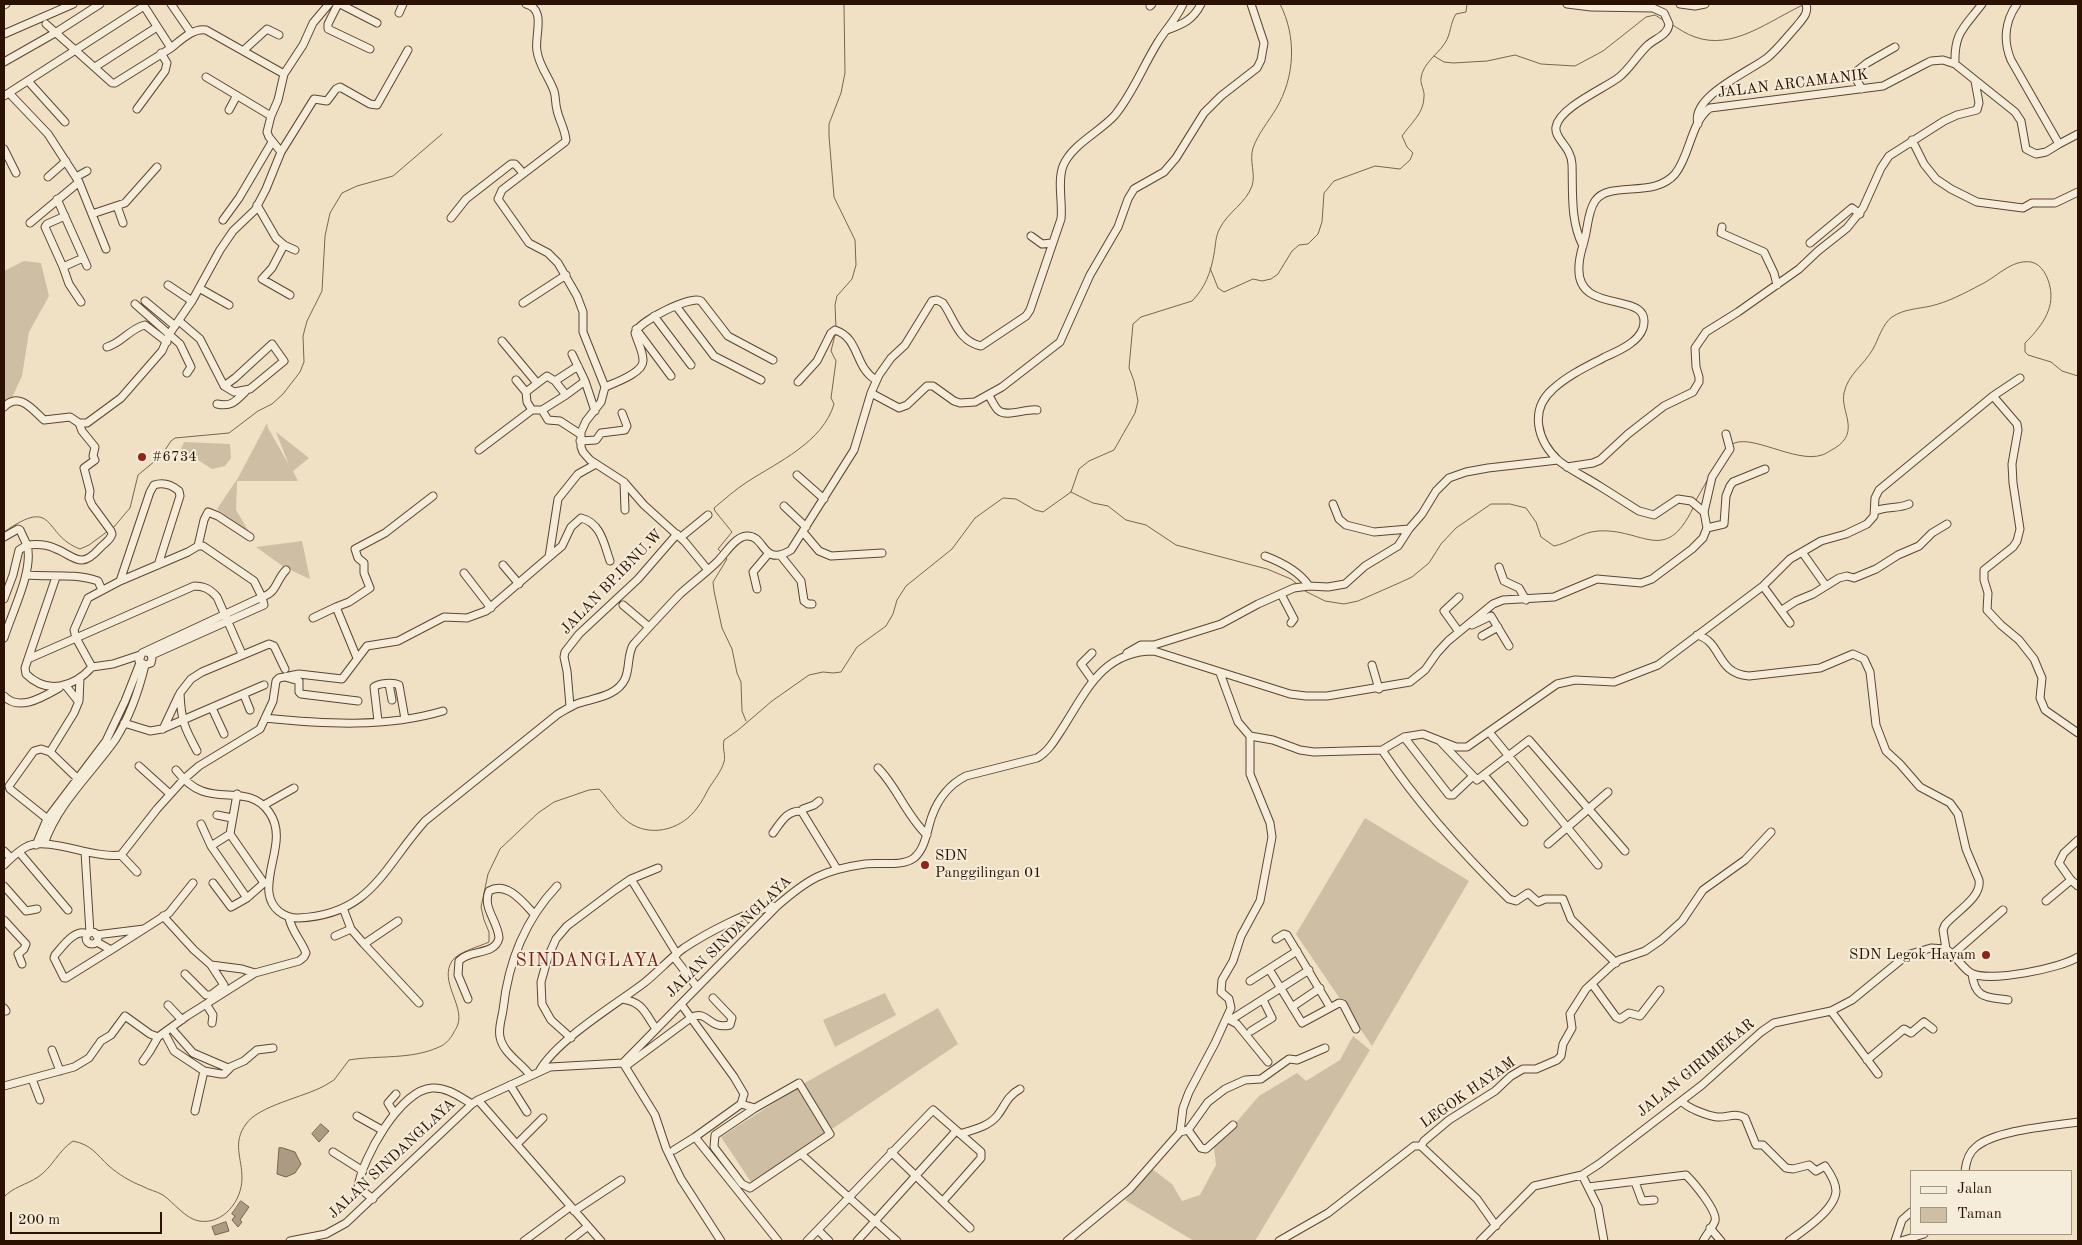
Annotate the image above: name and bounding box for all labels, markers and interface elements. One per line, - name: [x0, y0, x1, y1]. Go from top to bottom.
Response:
- street label: JALAN ARCAMANIK: [1717, 66, 1869, 102]
- place label: #6734: [152, 448, 197, 466]
- marker: #6734: [136, 451, 148, 463]
- street label: JALAN BP.IBNU.W: [557, 526, 667, 638]
- place label: SDN Panggilingan 01: [935, 847, 1042, 882]
- marker: SDN Panggilingan 01: [919, 859, 931, 871]
- street label: JALAN SINDANGLAYA: [662, 872, 796, 1002]
- place label: SDN Legok Hayam: [1849, 946, 1976, 964]
- marker: SDN Legok Hayam: [1980, 949, 1992, 961]
- district label: SINDANGLAYA: [514, 950, 662, 972]
- street label: JALAN GIRIMEKAR: [1634, 1015, 1758, 1121]
- street label: LEGOK HAYAM: [1417, 1054, 1519, 1132]
- street label: JALAN SINDANGLAYA: [325, 1095, 459, 1223]
- legend: [1910, 1170, 2072, 1235]
- text: Jalan: [1957, 1182, 1992, 1197]
- scale bar: [12, 1202, 165, 1234]
- text: Taman: [1957, 1207, 2002, 1222]
- text: 200 m: [18, 1213, 60, 1228]

